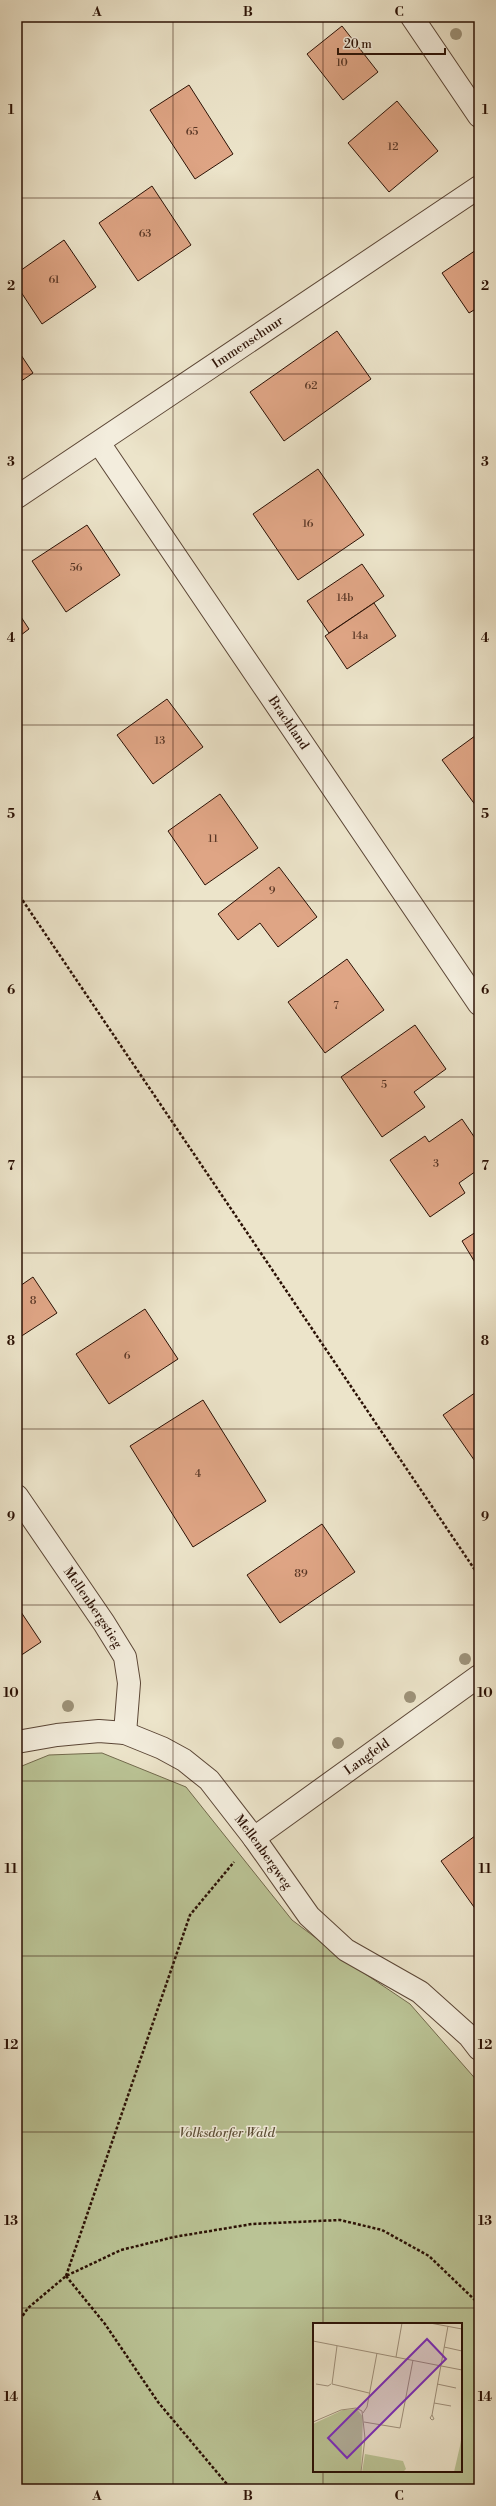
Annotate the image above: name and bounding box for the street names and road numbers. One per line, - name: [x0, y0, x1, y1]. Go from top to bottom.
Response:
- street label: Immenschuur: [209, 312, 287, 372]
- street label: Brachland: [264, 692, 313, 753]
- street label: Mellenbergstieg: [60, 1564, 126, 1651]
- street label: Langfeld: [341, 1735, 393, 1778]
- street label: Mellenbergweg: [231, 1811, 296, 1893]

